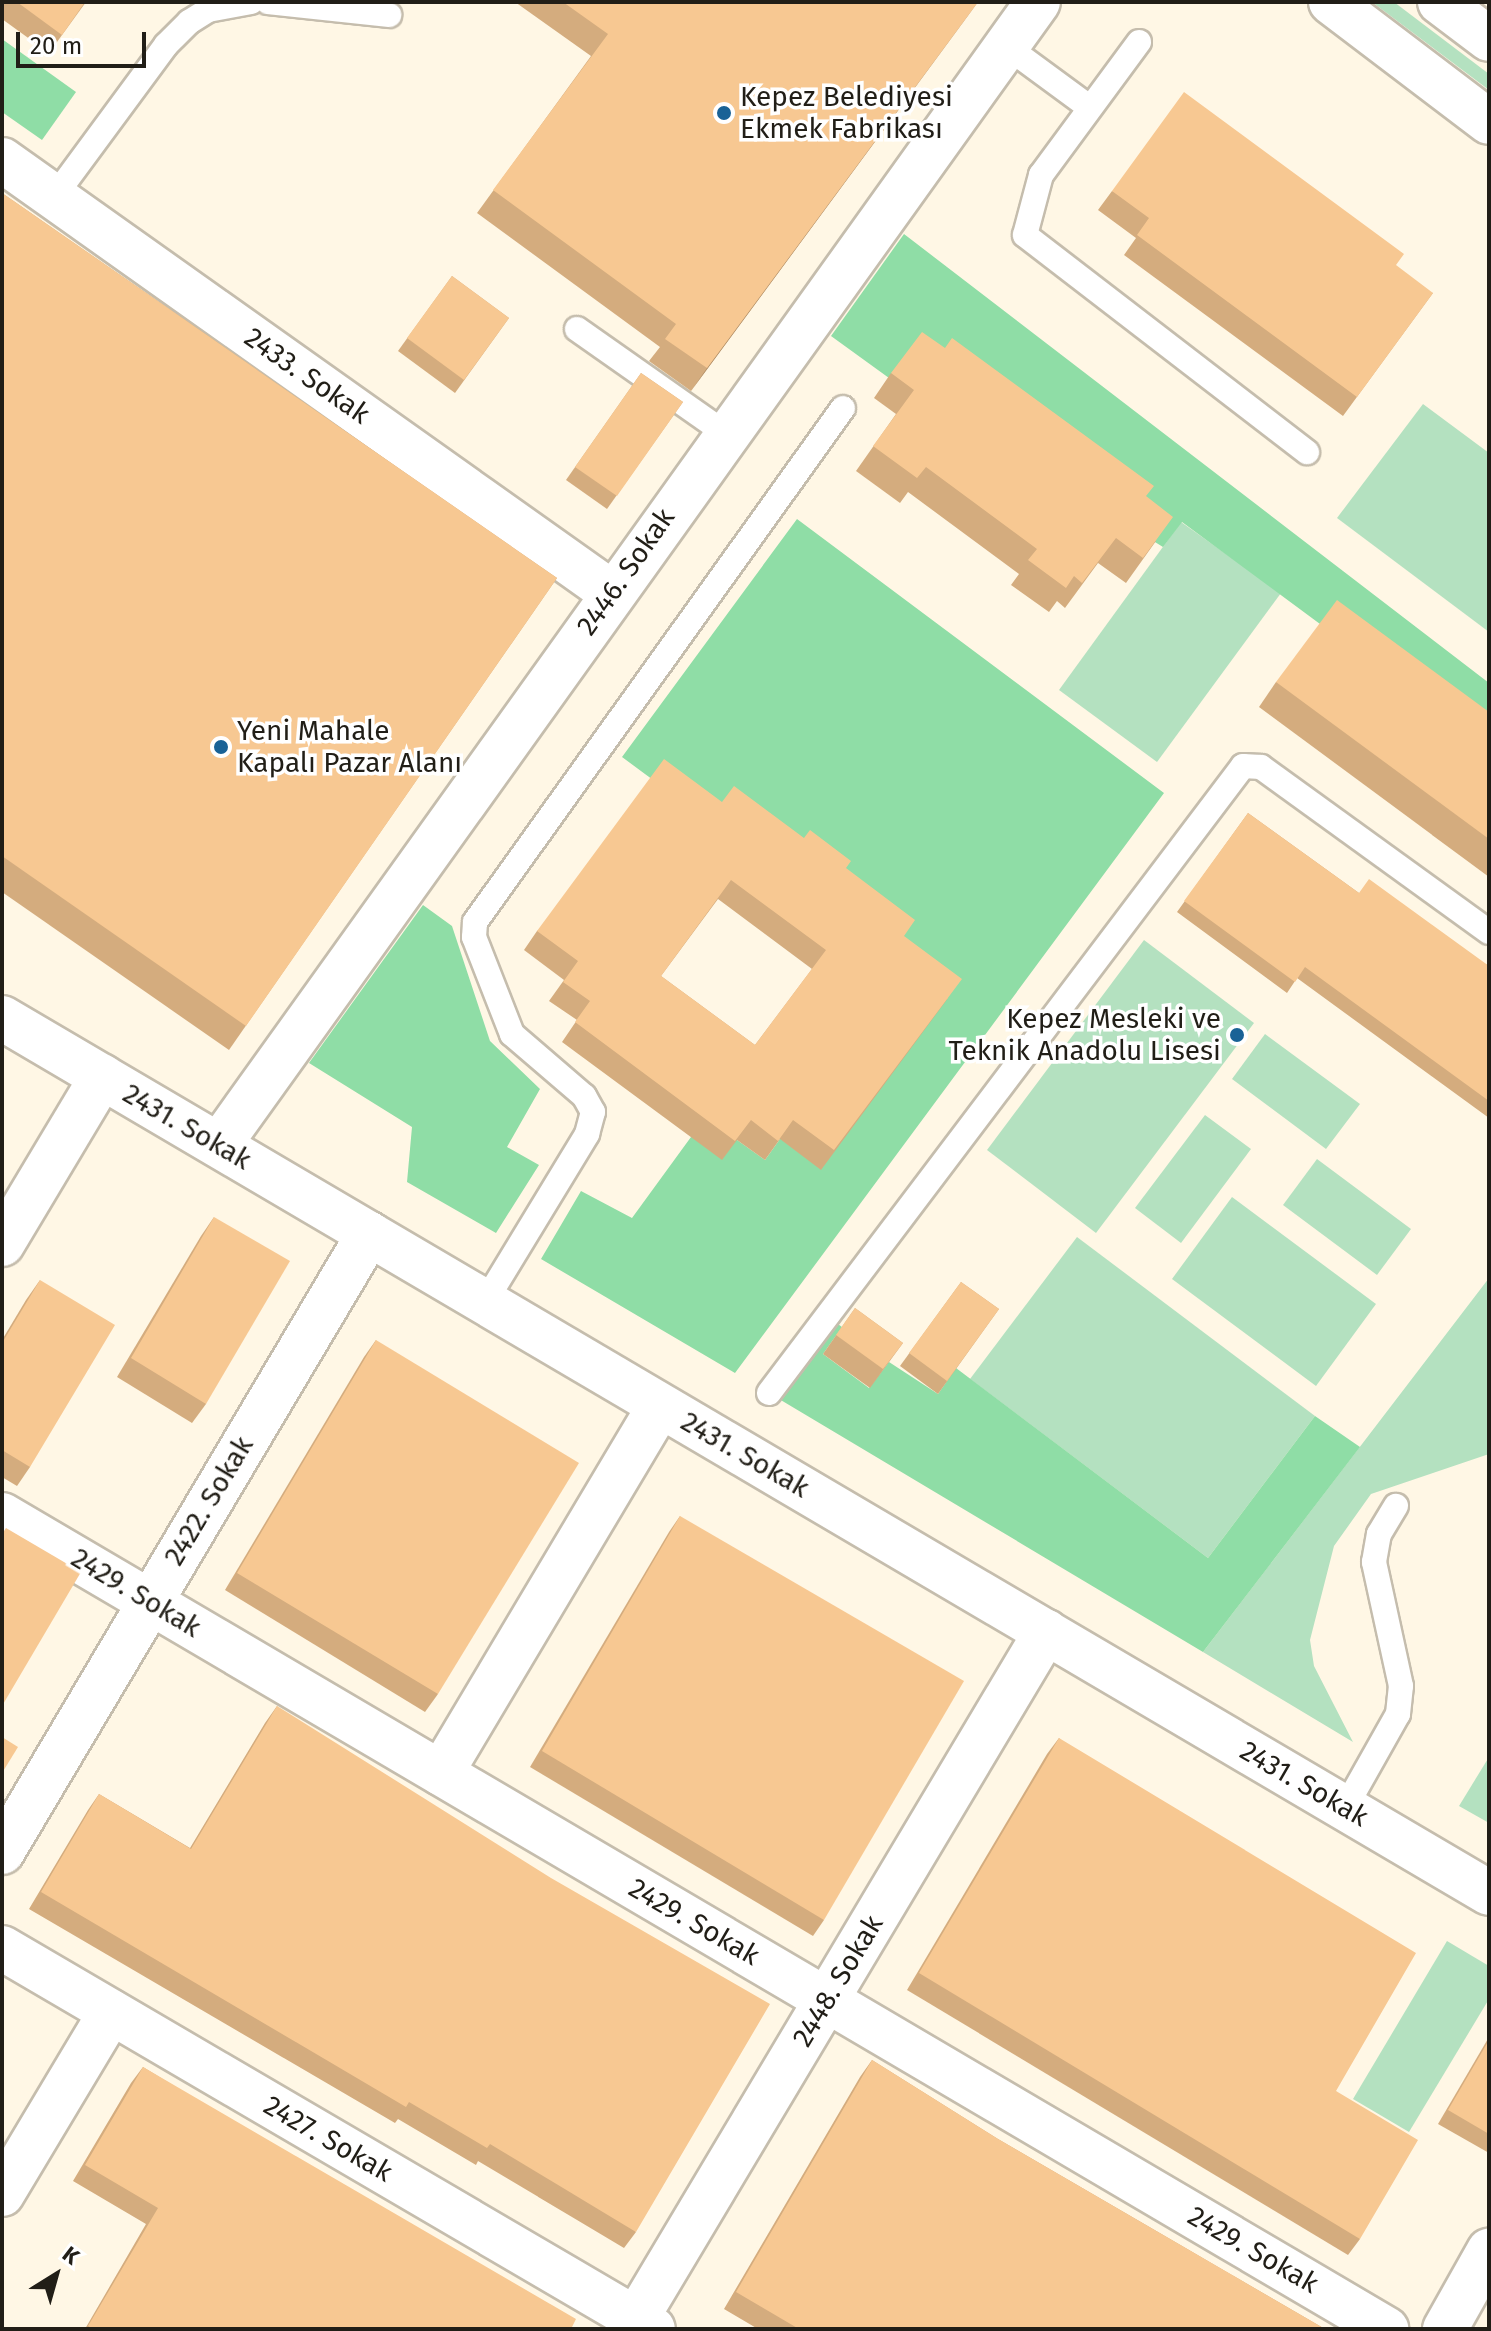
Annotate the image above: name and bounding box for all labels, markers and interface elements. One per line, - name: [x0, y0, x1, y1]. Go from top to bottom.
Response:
- scale bar: [20, 16, 150, 66]
- text: 20 m: [30, 32, 82, 60]
- place label: Kepez Belediyesi Ekmek Fabrikası: [740, 80, 953, 146]
- marker: Kepez Belediyesi Ekmek Fabrikası: [715, 104, 733, 122]
- street label: 2433. Sokak: [238, 321, 376, 431]
- street label: 2446. Sokak: [570, 502, 682, 642]
- place label: Yeni Mahale Kapalı Pazar Alanı: [237, 714, 462, 780]
- marker: Yeni Mahale Kapalı Pazar Alanı: [212, 738, 230, 756]
- place label: Kepez Mesleki ve Teknik Anadolu Lisesi: [949, 1002, 1221, 1068]
- marker: Kepez Mesleki ve Teknik Anadolu Lisesi: [1228, 1026, 1246, 1044]
- street label: 2431. Sokak: [117, 1077, 257, 1177]
- street label: 2431. Sokak: [675, 1405, 815, 1505]
- street label: 2422. Sokak: [157, 1430, 261, 1572]
- street label: 2429. Sokak: [65, 1541, 207, 1645]
- street label: 2431. Sokak: [1234, 1734, 1374, 1834]
- street label: 2429. Sokak: [623, 1871, 765, 1973]
- street label: 2448. Sokak: [786, 1909, 890, 2053]
- street label: 2427. Sokak: [258, 2089, 398, 2189]
- street label: 2429. Sokak: [1182, 2199, 1324, 2301]
- north arrow: [16, 2235, 96, 2315]
- text: K: [57, 2240, 84, 2270]

